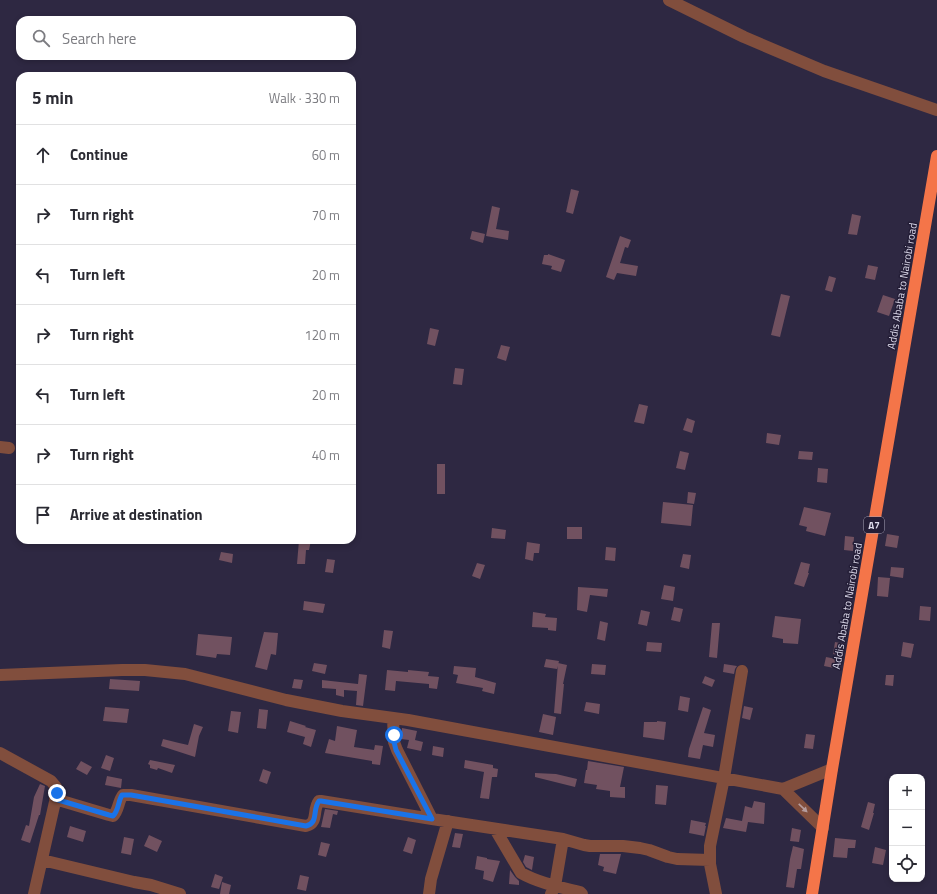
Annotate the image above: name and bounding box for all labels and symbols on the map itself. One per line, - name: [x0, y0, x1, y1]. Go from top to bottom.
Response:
- street label: Addis Ababa to Nairobi road: [883, 221, 921, 350]
- road number: A7: [864, 517, 884, 533]
- street label: Addis Ababa to Nairobi road: [828, 541, 866, 670]
- route start: [385, 726, 403, 744]
- route end: [48, 784, 66, 802]
- one-way arrow: [798, 804, 808, 813]

